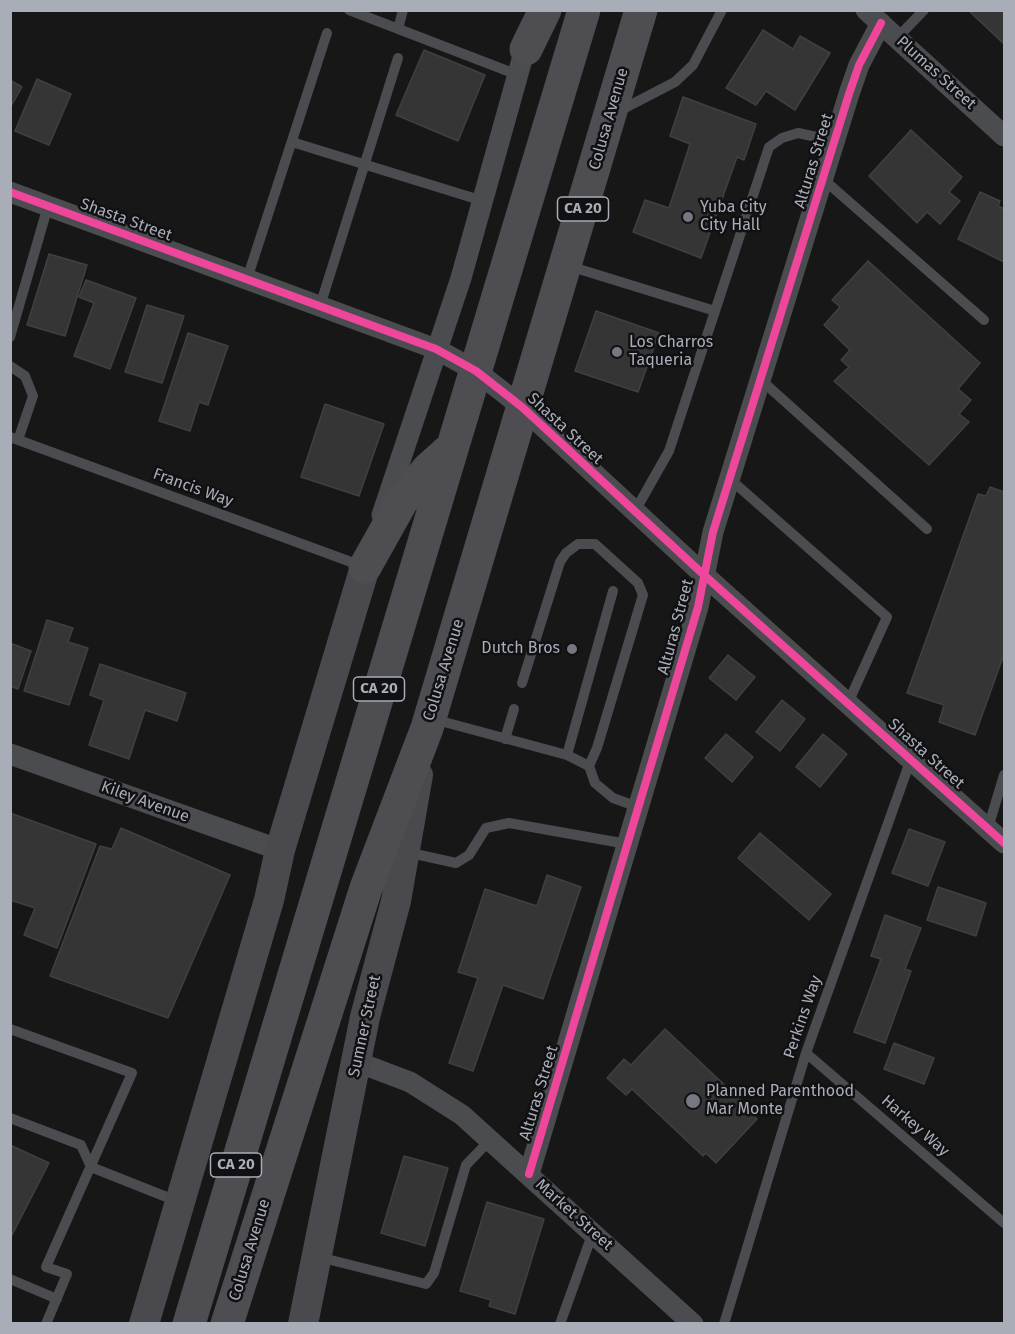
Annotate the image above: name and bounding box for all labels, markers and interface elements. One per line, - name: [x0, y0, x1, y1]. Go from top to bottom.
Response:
- street label: Plumas Street: [892, 32, 980, 114]
- street label: Colusa Avenue: [585, 66, 633, 172]
- street label: Alturas Street: [790, 111, 838, 211]
- street label: Shasta Street: [78, 195, 174, 245]
- road number: CA 20: [558, 197, 608, 221]
- place label: Yuba City City Hall: [700, 198, 767, 236]
- marker: Yuba City City Hall: [681, 210, 695, 224]
- place label: Los Charros Taqueria: [629, 333, 713, 371]
- marker: Los Charros Taqueria: [610, 345, 624, 359]
- street label: Shasta Street: [523, 389, 607, 469]
- street label: Francis Way: [150, 465, 236, 511]
- street label: Alturas Street: [654, 577, 698, 677]
- street label: Colusa Avenue: [419, 617, 469, 723]
- place label: Dutch Bros: [481, 639, 560, 659]
- marker: Dutch Bros: [565, 642, 579, 656]
- road number: CA 20: [354, 677, 404, 701]
- street label: Shasta Street: [884, 715, 968, 793]
- street label: Kiley Avenue: [98, 777, 192, 827]
- street label: Sumner Street: [345, 973, 385, 1079]
- street label: Perkins Way: [780, 973, 826, 1061]
- street label: Alturas Street: [515, 1043, 563, 1143]
- place label: Planned Parenthood Mar Monte: [706, 1082, 854, 1120]
- street label: Harkey Way: [877, 1091, 953, 1161]
- marker: Planned Parenthood Mar Monte: [684, 1092, 702, 1110]
- road number: CA 20: [210, 1153, 262, 1177]
- street label: Market Street: [531, 1175, 617, 1255]
- street label: Colusa Avenue: [225, 1197, 275, 1303]

